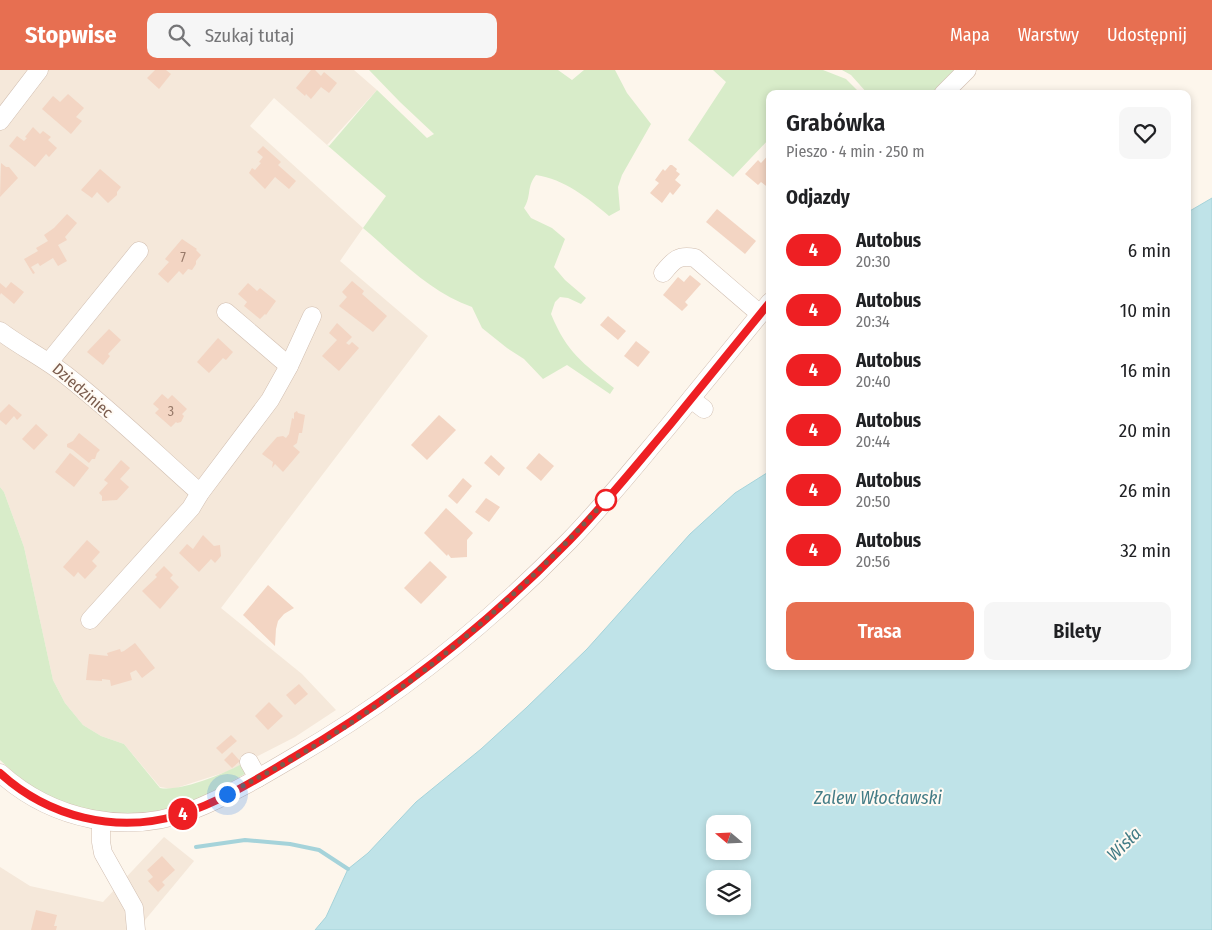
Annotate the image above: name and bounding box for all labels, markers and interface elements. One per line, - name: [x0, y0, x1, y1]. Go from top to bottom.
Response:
- search box: [147, 13, 497, 58]
- text: Stopwise: [25, 21, 117, 49]
- icon: search: [165, 21, 193, 49]
- text: Szukaj tutaj: [205, 24, 294, 47]
- text: Mapa: [950, 24, 990, 46]
- text: Warstwy: [1018, 24, 1079, 46]
- text: Udostępnij: [1107, 24, 1187, 46]
- button: heart: [1119, 107, 1171, 159]
- text: Grabówka: [786, 109, 886, 137]
- text: Pieszo · 4 min · 250 m: [786, 142, 925, 161]
- text: Odjazdy: [786, 186, 850, 209]
- text: Autobus: [856, 229, 921, 252]
- text: 4: [809, 239, 818, 261]
- text: 6 min: [1128, 239, 1171, 262]
- house number: 7: [180, 249, 186, 266]
- text: 20:30: [856, 252, 890, 271]
- text: Autobus: [856, 289, 921, 312]
- text: 4: [809, 299, 818, 321]
- text: 10 min: [1120, 299, 1171, 322]
- text: 20:34: [856, 312, 890, 331]
- text: Autobus: [856, 349, 921, 372]
- street label: Dziedziniec: [49, 359, 117, 422]
- text: 4: [809, 359, 818, 381]
- text: 16 min: [1120, 359, 1171, 382]
- text: 20:40: [856, 372, 891, 391]
- house number: 3: [168, 403, 174, 420]
- text: Autobus: [856, 409, 921, 432]
- text: 4: [809, 419, 818, 441]
- text: 20 min: [1119, 419, 1171, 442]
- text: 20:44: [856, 432, 890, 451]
- text: Autobus: [856, 469, 921, 492]
- text: 4: [809, 479, 818, 501]
- text: 26 min: [1119, 479, 1171, 502]
- unlabelled marker: [595, 489, 617, 511]
- text: 20:50: [856, 492, 891, 511]
- text: Autobus: [856, 529, 921, 552]
- text: 4: [809, 539, 818, 561]
- text: 32 min: [1120, 539, 1171, 562]
- text: 20:56: [856, 552, 890, 571]
- button: Trasa: [786, 602, 974, 660]
- button: Bilety: [984, 602, 1171, 660]
- your location: [215, 782, 240, 807]
- water label: Zalew Włocławski: [813, 787, 942, 809]
- line badge: 4: [167, 798, 199, 830]
- text: 4: [178, 803, 188, 825]
- north arrow: [706, 815, 751, 860]
- map controls: [706, 815, 751, 915]
- water label: Wisła: [1102, 822, 1146, 866]
- button: layers: [706, 870, 751, 915]

